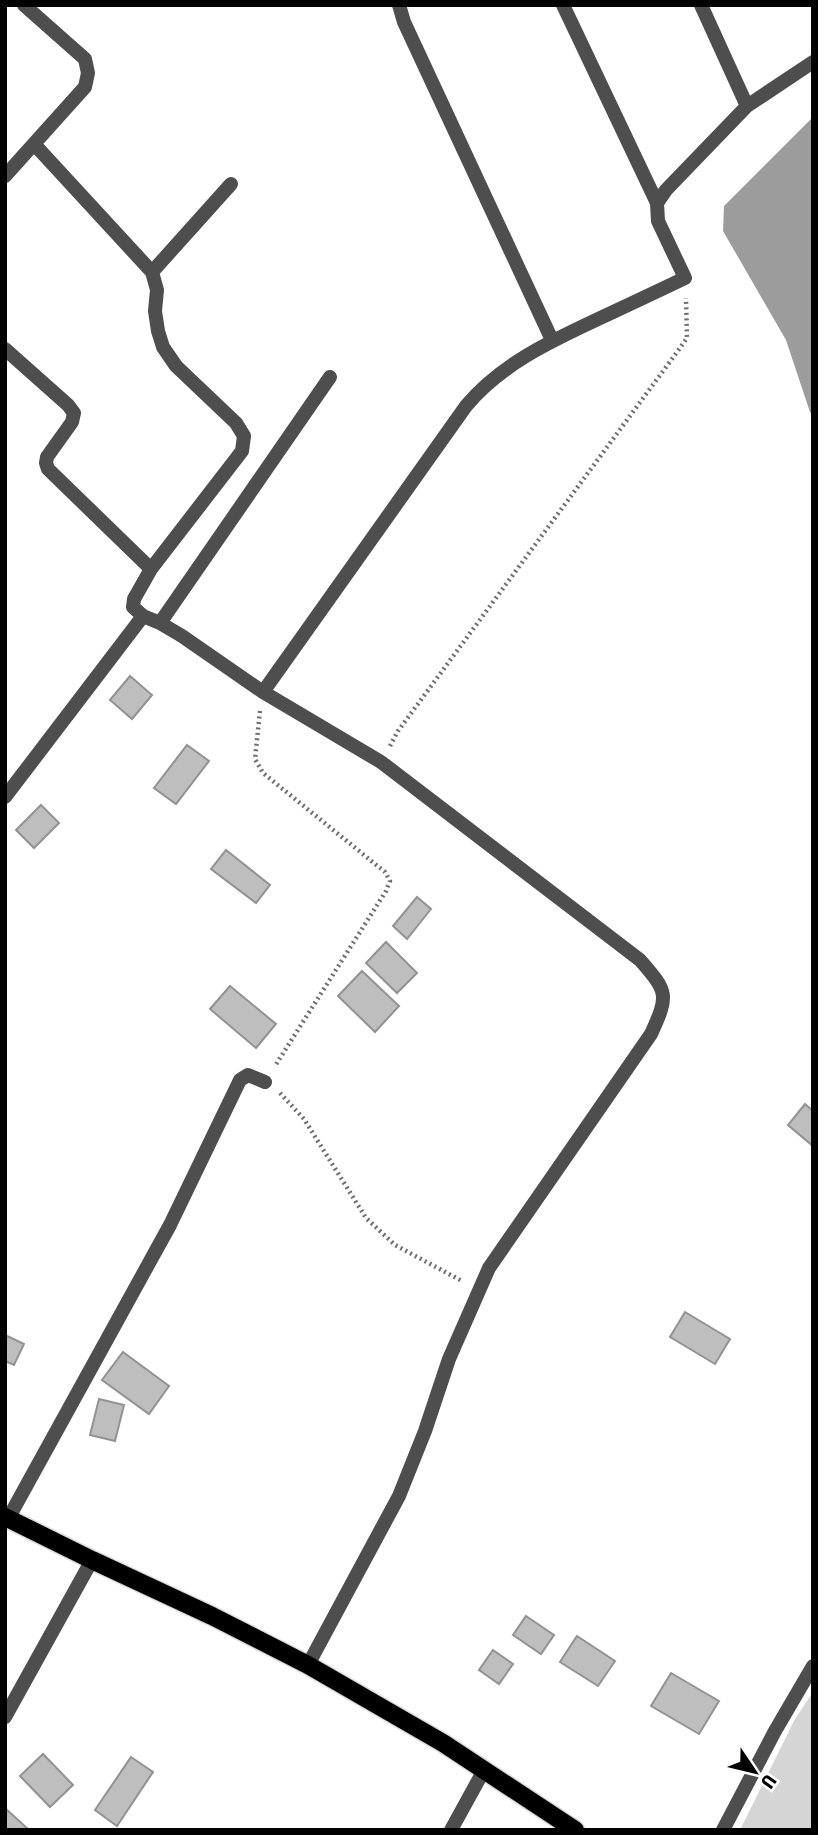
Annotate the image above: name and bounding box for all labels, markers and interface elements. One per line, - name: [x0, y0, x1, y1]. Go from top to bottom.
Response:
- north arrow: [720, 1737, 790, 1807]
- text: U: [756, 1770, 781, 1793]

